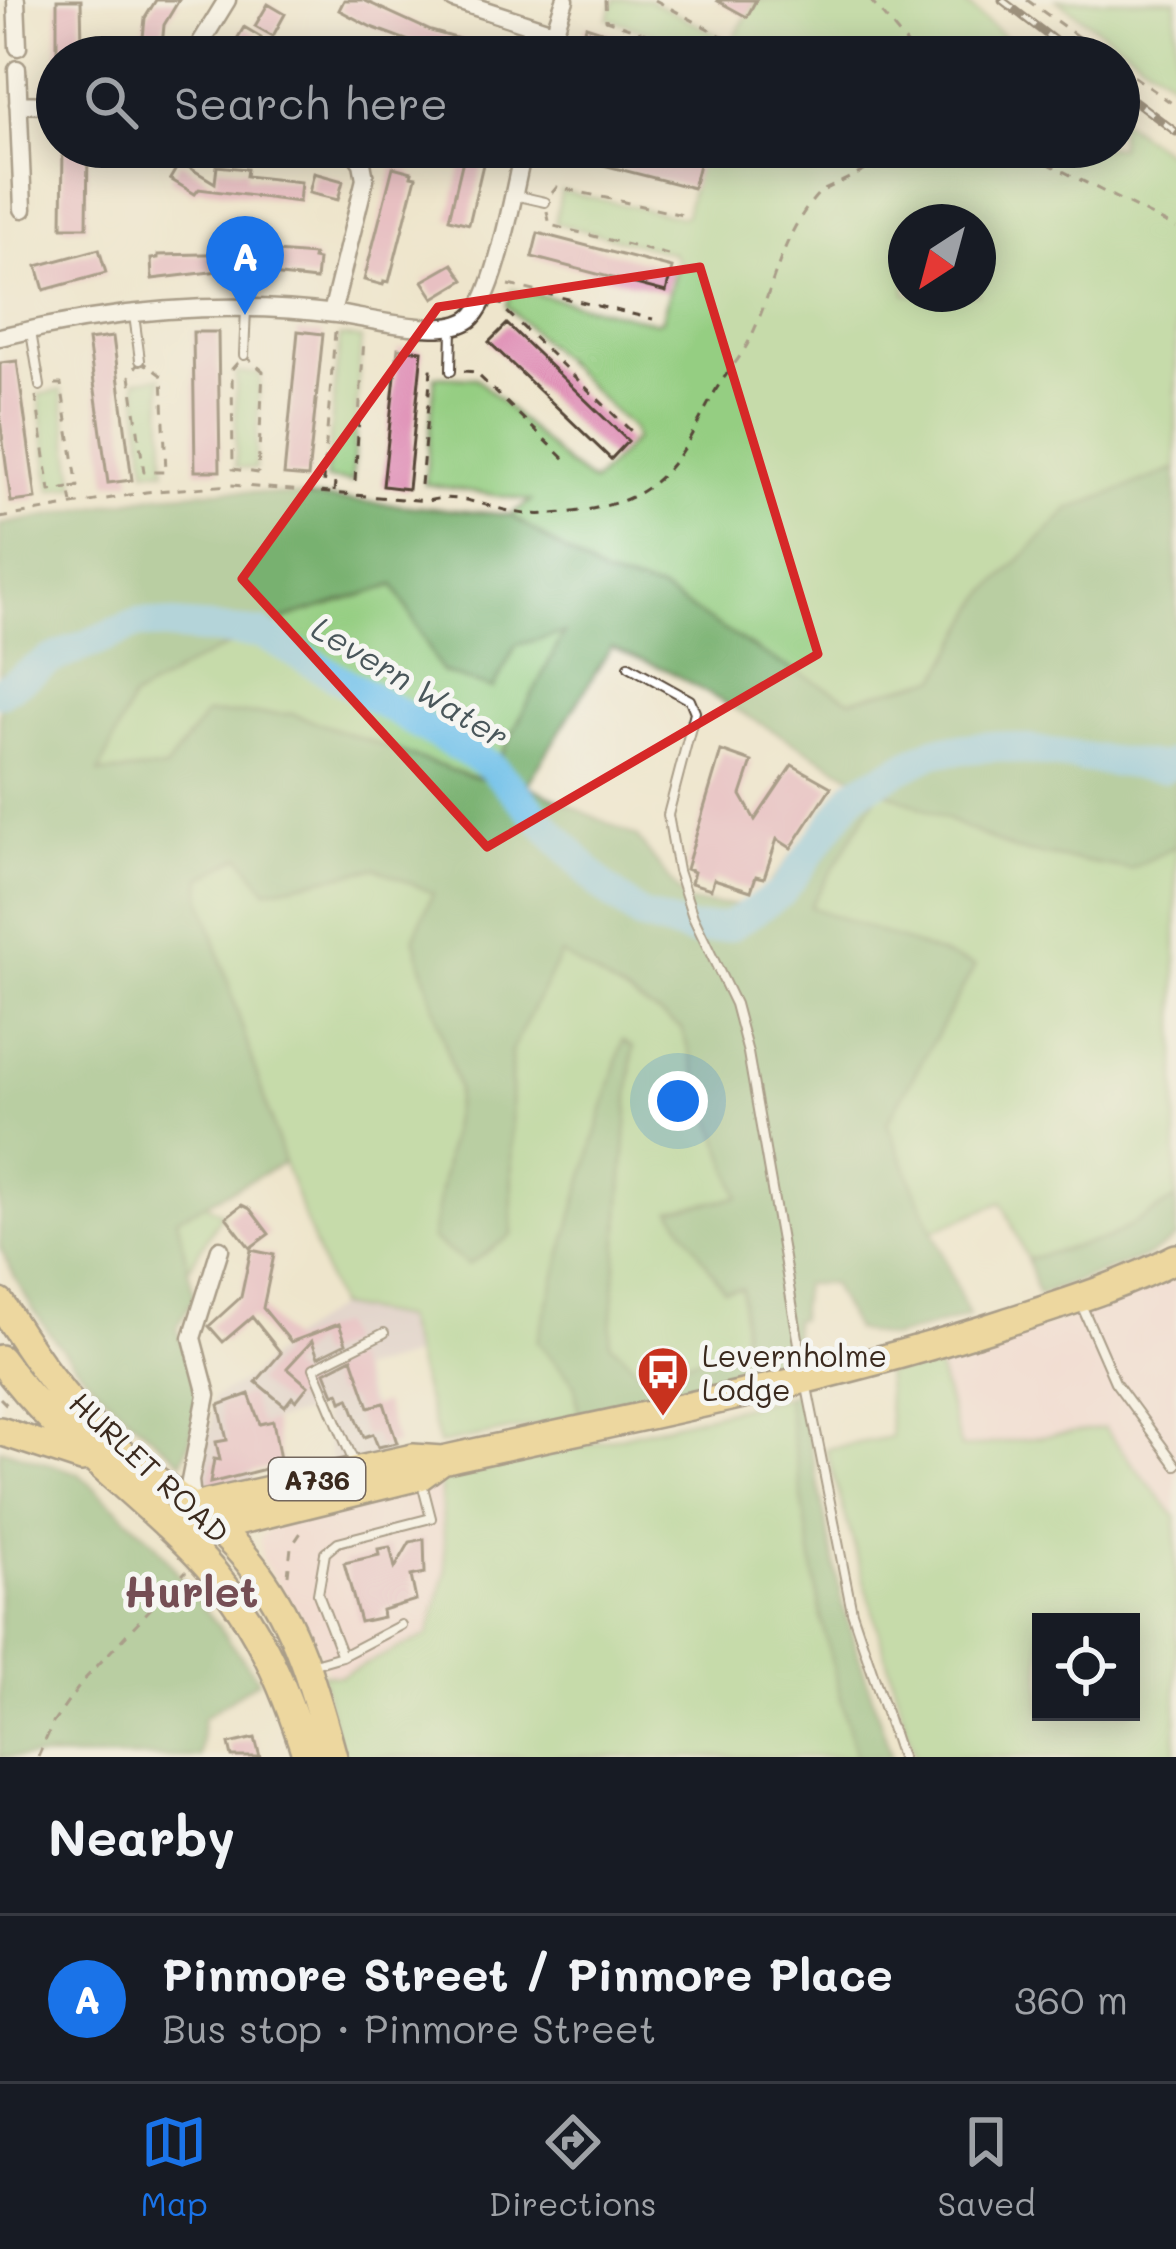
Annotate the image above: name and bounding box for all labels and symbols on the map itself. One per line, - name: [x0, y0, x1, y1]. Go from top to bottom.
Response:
- north arrow: [888, 204, 996, 312]
- pin: A: [206, 216, 284, 315]
- water label: Levern Water: [305, 605, 517, 757]
- your location: [648, 1071, 708, 1131]
- place label: Levernholme Lodge: [702, 1335, 887, 1409]
- bus stop icon: Levernholme Lodge: [635, 1344, 691, 1418]
- street label: HURLET ROAD: [62, 1383, 238, 1551]
- road number: A736: [269, 1458, 365, 1500]
- district label: Hurlet: [124, 1563, 258, 1618]

